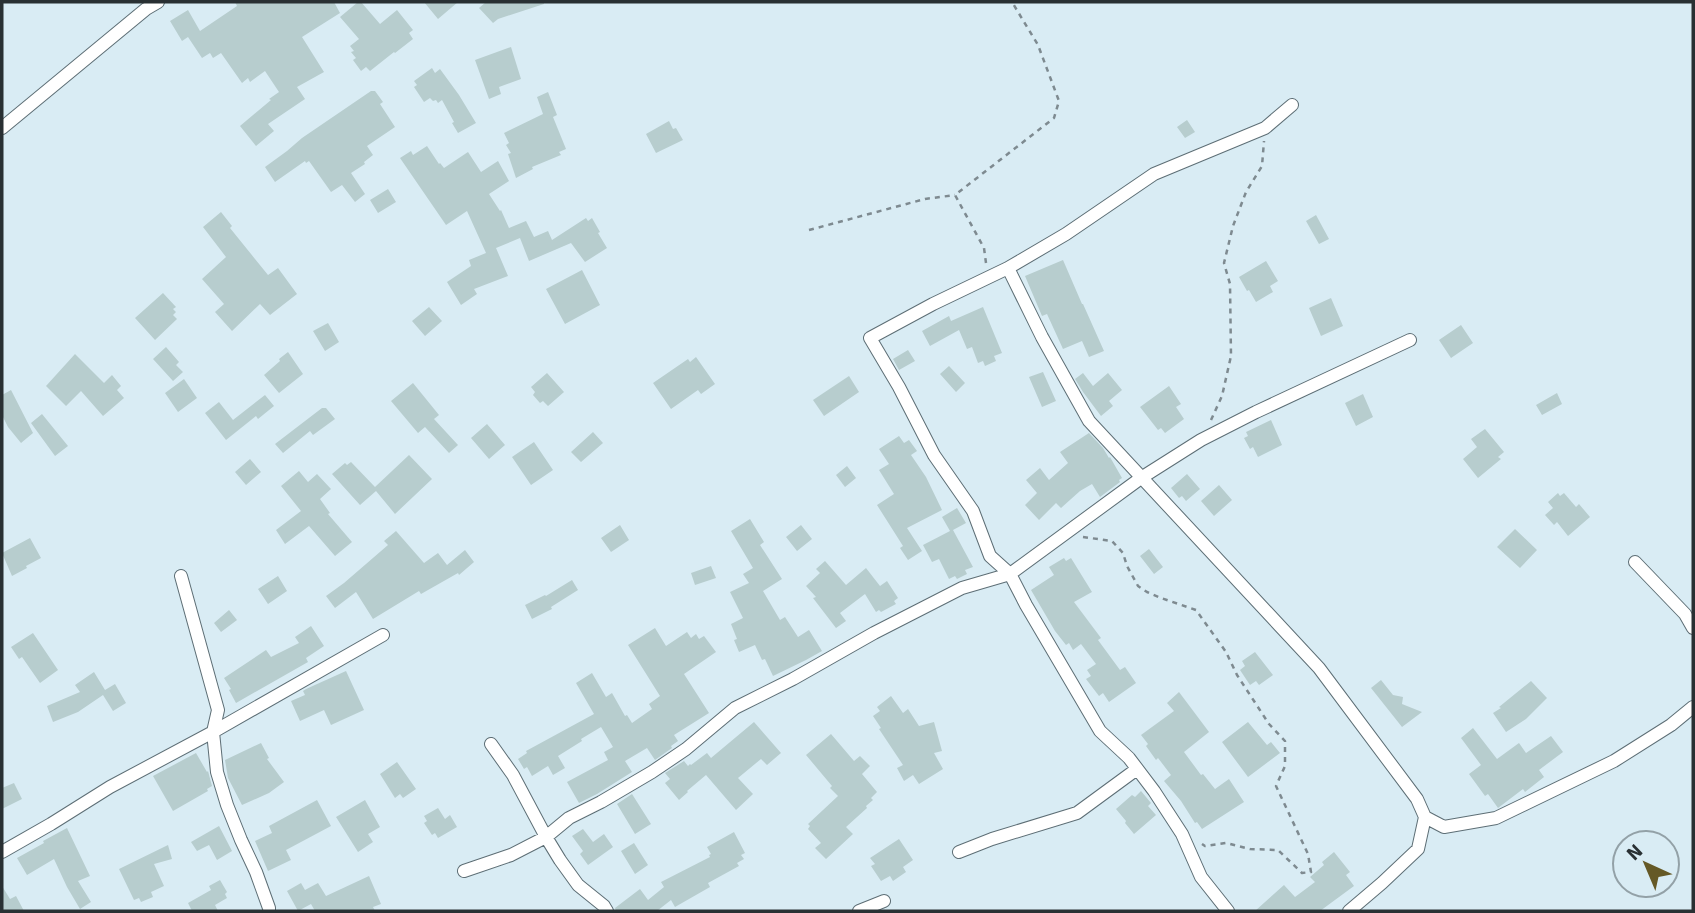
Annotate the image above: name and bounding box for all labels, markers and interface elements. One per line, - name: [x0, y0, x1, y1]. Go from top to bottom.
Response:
- north arrow: [1611, 829, 1681, 899]
- text: N: [1622, 839, 1648, 866]

